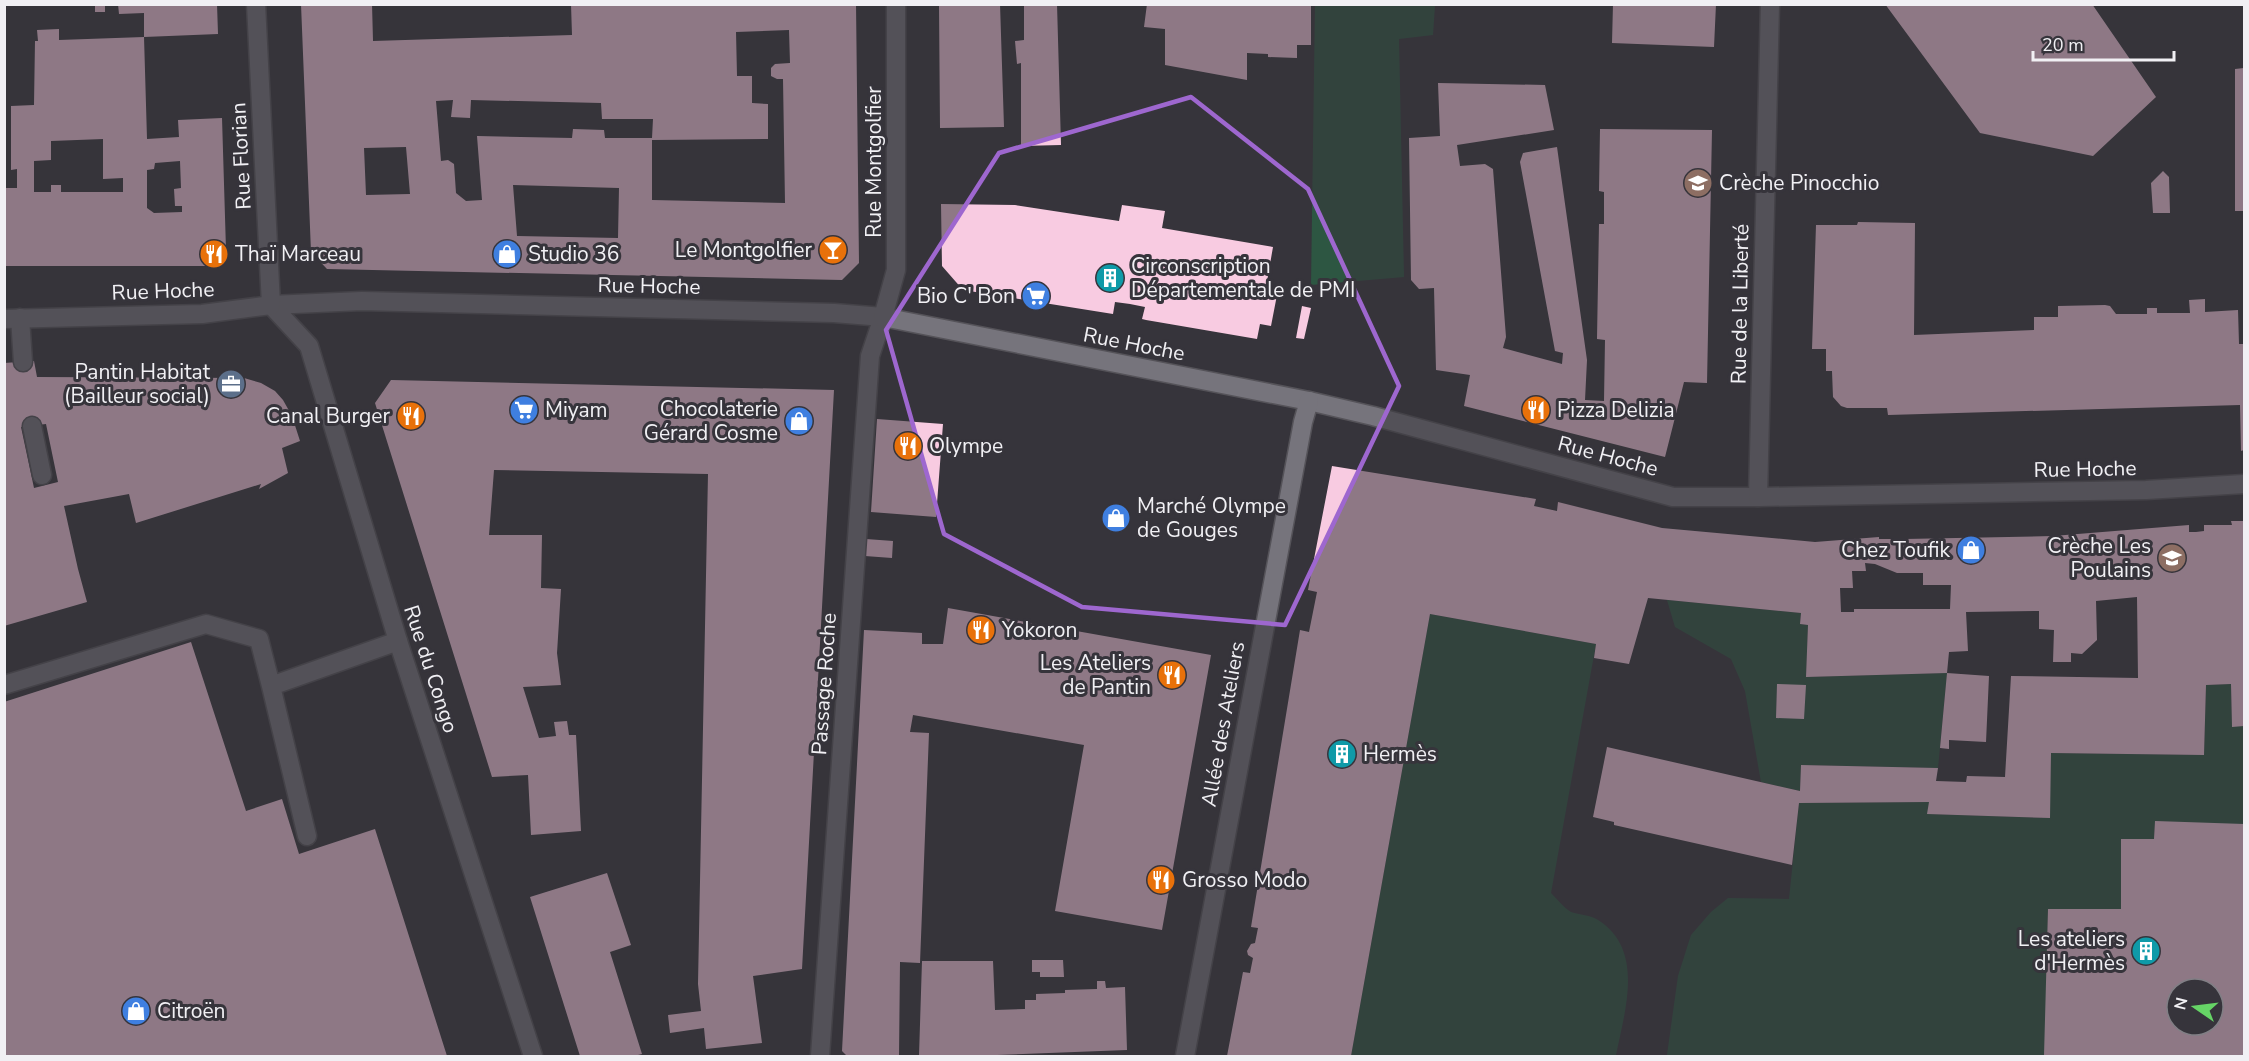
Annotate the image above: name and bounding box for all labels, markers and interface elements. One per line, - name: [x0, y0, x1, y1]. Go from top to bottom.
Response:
- scale bar: [2033, 24, 2174, 62]
- text: 20 m: [2042, 33, 2084, 57]
- street label: Rue Montgolfier: [860, 86, 888, 238]
- street label: Rue Florian: [224, 102, 258, 210]
- school or university icon: Crèche Pinocchio: [1682, 167, 1714, 199]
- place label: Crèche Pinocchio: [1719, 169, 1879, 197]
- street label: Rue de la Liberté: [1725, 224, 1755, 384]
- bar icon: Le Montgolfier: [817, 234, 849, 266]
- place label: Le Montgolfier: [675, 236, 812, 264]
- restaurant icon: Thaï Marceau: [198, 238, 230, 270]
- shop icon: Studio 36: [491, 238, 523, 270]
- place label: Thaï Marceau: [235, 240, 361, 268]
- place label: Studio 36: [528, 240, 619, 268]
- place label: Circonscription Départementale de PMI: [1131, 252, 1355, 304]
- building icon: Circonscription Départementale de PMI: [1094, 262, 1126, 294]
- street label: Rue Hoche: [597, 271, 701, 301]
- street label: Rue Hoche: [111, 275, 215, 307]
- supermarket icon: Bio C' Bon: [1020, 280, 1052, 312]
- place label: Bio C' Bon: [917, 282, 1015, 310]
- street label: Rue Hoche: [1081, 320, 1187, 368]
- place label: Pantin Habitat (Bailleur social): [64, 358, 211, 410]
- office icon: Pantin Habitat (Bailleur social): [215, 368, 247, 400]
- supermarket icon: Miyam: [508, 394, 540, 426]
- restaurant icon: Pizza Delizia: [1520, 394, 1552, 426]
- place label: Chocolaterie Gérard Cosme: [644, 395, 778, 447]
- place label: Miyam: [545, 396, 608, 424]
- place label: Pizza Delizia: [1557, 396, 1675, 424]
- restaurant icon: Canal Burger: [395, 400, 427, 432]
- place label: Canal Burger: [266, 402, 390, 430]
- shop icon: Chocolaterie Gérard Cosme: [783, 405, 815, 437]
- street label: Rue Hoche: [1555, 429, 1661, 483]
- restaurant icon: Olympe: [892, 430, 924, 462]
- place label: Olympe: [929, 432, 1003, 460]
- street label: Rue Hoche: [2033, 454, 2137, 484]
- place label: Marché Olympe de Gouges: [1137, 492, 1286, 544]
- shop icon: Marché Olympe de Gouges: [1100, 502, 1132, 534]
- place label: Crèche Les Poulains: [2048, 532, 2151, 584]
- shop icon: Chez Toufik: [1955, 534, 1987, 566]
- place label: Chez Toufik: [1841, 536, 1950, 564]
- school or university icon: Crèche Les Poulains: [2156, 542, 2188, 574]
- street label: Rue du Congo: [397, 602, 465, 736]
- street label: Passage Roche: [805, 612, 843, 756]
- restaurant icon: Yokoron: [965, 614, 997, 646]
- place label: Yokoron: [1001, 616, 1077, 644]
- street label: Allée des Ateliers: [1195, 639, 1251, 809]
- place label: Les Ateliers de Pantin: [1040, 649, 1151, 701]
- restaurant icon: Les Ateliers de Pantin: [1156, 659, 1188, 691]
- building icon: Hermès: [1326, 738, 1358, 770]
- place label: Hermès: [1363, 740, 1437, 768]
- restaurant icon: Grosso Modo: [1145, 864, 1177, 896]
- place label: Grosso Modo: [1182, 866, 1307, 894]
- place label: Les ateliers d'Hermès: [2018, 925, 2125, 977]
- building icon: Les ateliers d'Hermès: [2130, 935, 2162, 967]
- north arrow: [2165, 977, 2225, 1037]
- shop icon: Citroën: [120, 995, 152, 1027]
- text: N: [2169, 995, 2194, 1012]
- place label: Citroën: [157, 997, 226, 1025]

